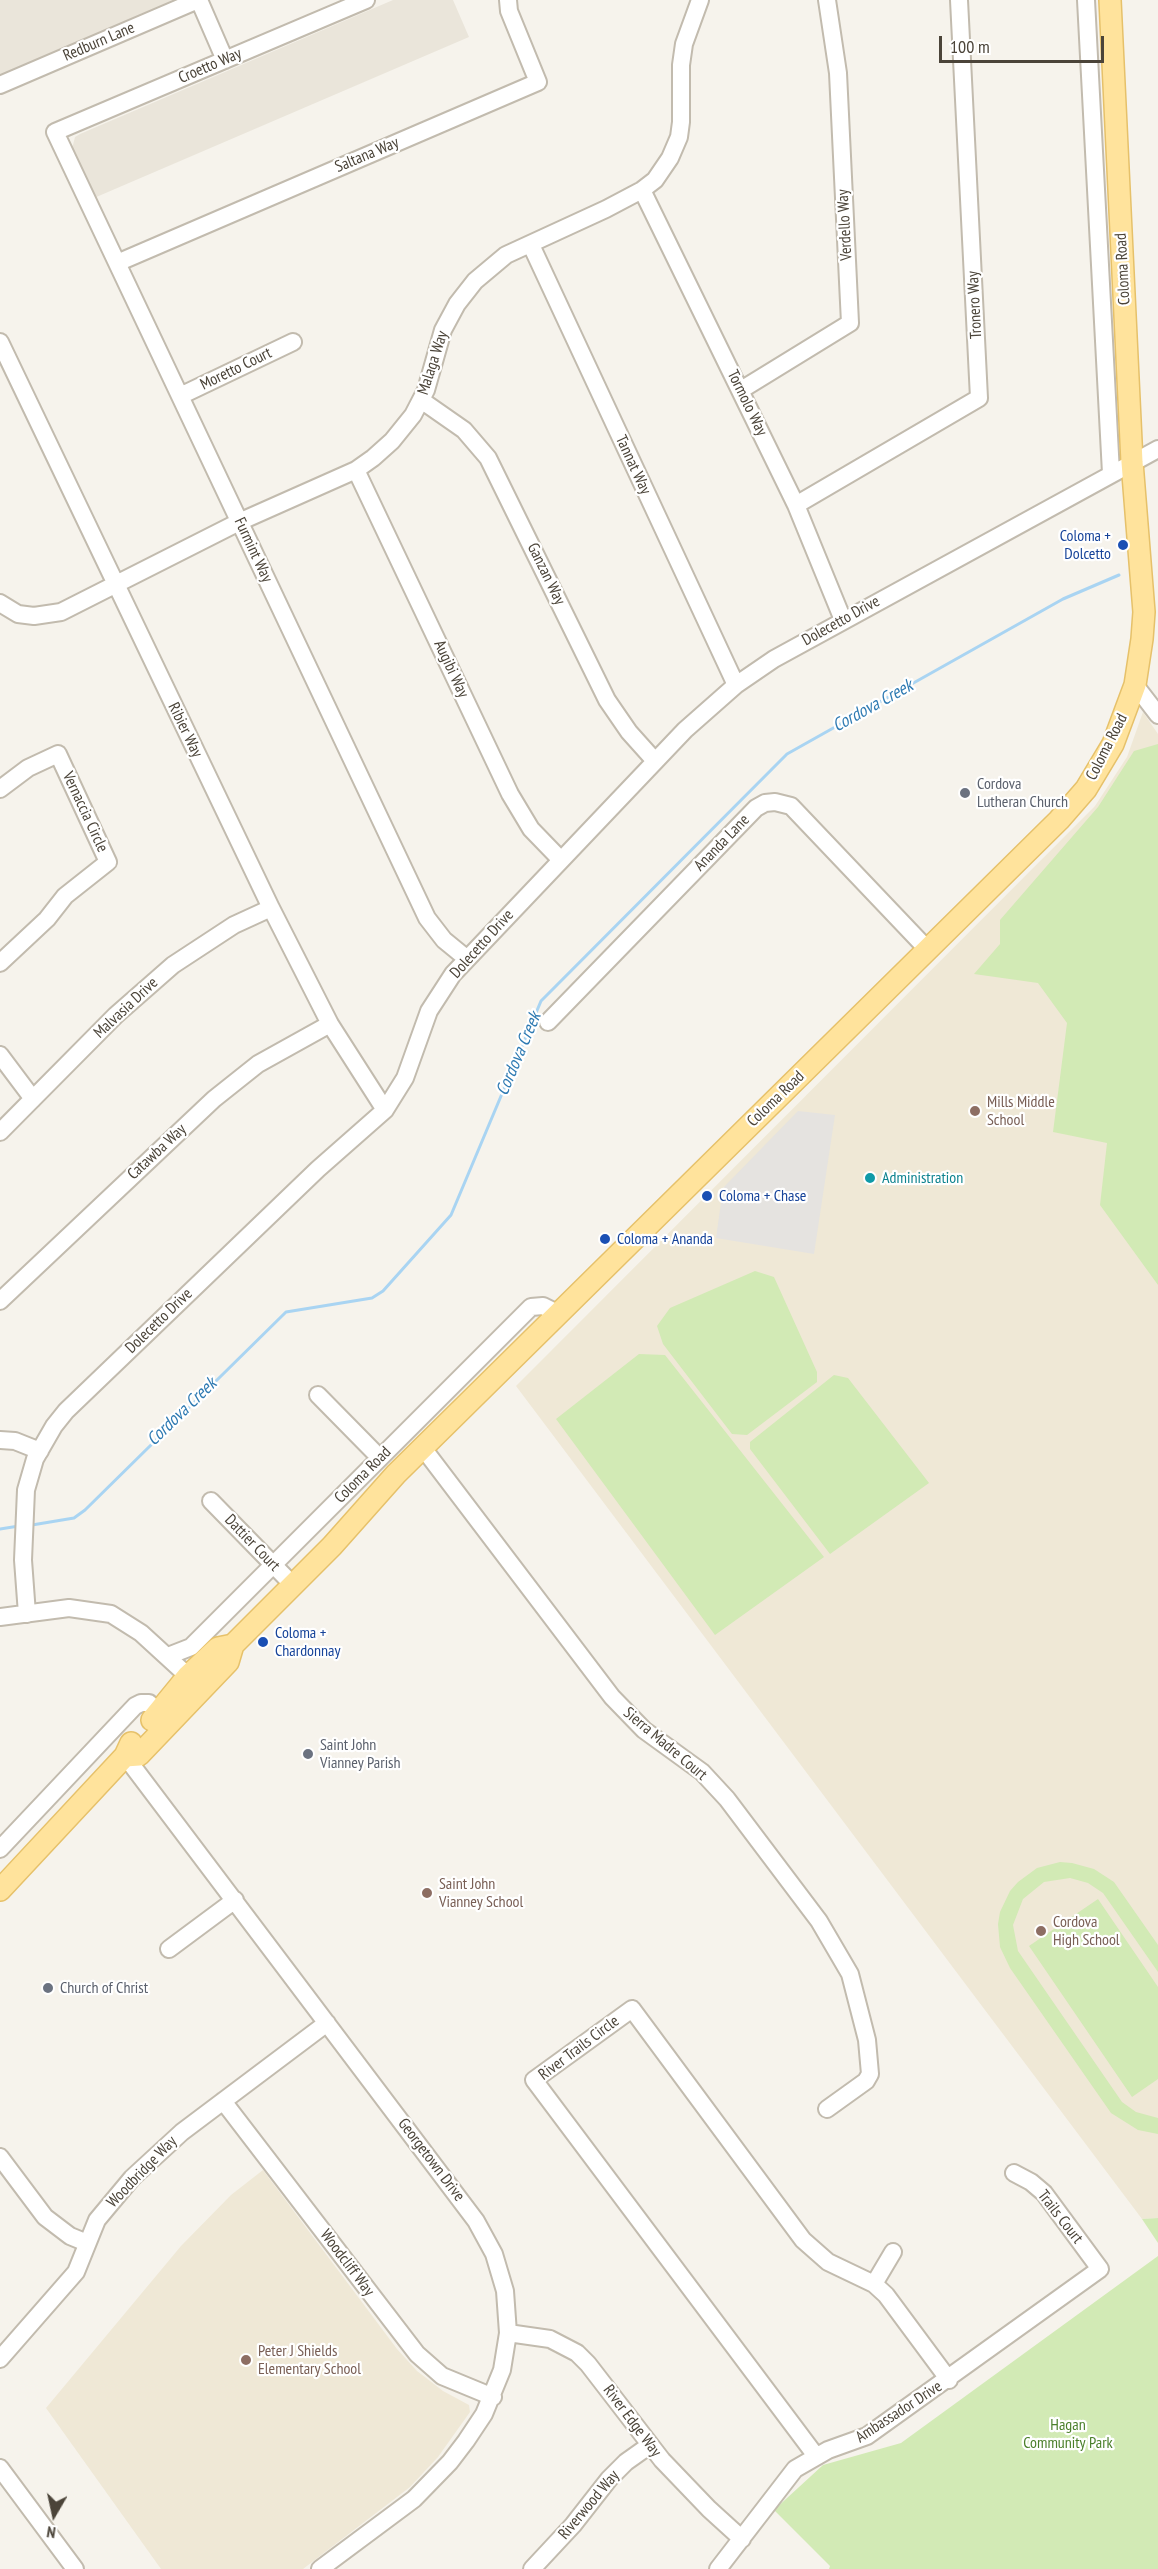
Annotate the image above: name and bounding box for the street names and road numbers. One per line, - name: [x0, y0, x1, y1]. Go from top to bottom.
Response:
- street label: Redburn Lane: [60, 18, 138, 66]
- street label: Croetto Way: [176, 44, 244, 88]
- street label: Saltana Way: [332, 133, 402, 177]
- street label: Verdello Way: [834, 189, 856, 261]
- street label: Coloma Road: [1112, 233, 1134, 305]
- street label: Tronero Way: [964, 271, 986, 339]
- street label: Malaga Way: [414, 329, 452, 397]
- street label: Moretto Court: [197, 343, 275, 395]
- street label: Tormolo Way: [723, 367, 771, 439]
- street label: Tannat Way: [611, 432, 655, 498]
- street label: Furmint Way: [230, 515, 276, 585]
- street label: Ganzan Way: [523, 540, 569, 608]
- street label: Dolecetto Drive: [799, 592, 883, 650]
- street label: Augibi Way: [429, 637, 473, 701]
- street label: Ribier Way: [164, 699, 206, 761]
- street label: Coloma Road: [1082, 711, 1132, 783]
- street label: Vernaccia Circle: [58, 769, 112, 855]
- street label: Ananda Lane: [690, 811, 754, 875]
- street label: Dolecetto Drive: [446, 906, 518, 982]
- street label: Malvasia Drive: [90, 973, 162, 1043]
- street label: Coloma Road: [743, 1067, 809, 1131]
- street label: Catawba Way: [124, 1120, 190, 1184]
- street label: Dolecetto Drive: [122, 1284, 196, 1358]
- street label: Coloma Road: [331, 1443, 395, 1507]
- street label: Dattier Court: [220, 1511, 284, 1575]
- street label: Sierra Madre Court: [619, 1703, 711, 1785]
- street label: River Trails Circle: [535, 2012, 623, 2084]
- street label: Georgetown Drive: [394, 2115, 468, 2205]
- street label: Woodbridge Way: [103, 2132, 181, 2212]
- street label: Trails Court: [1033, 2186, 1087, 2248]
- street label: Woodcliff Way: [316, 2226, 378, 2300]
- street label: Ambassador Drive: [852, 2377, 946, 2447]
- street label: River Edge Way: [599, 2381, 665, 2461]
- street label: Riverwood Way: [555, 2466, 623, 2544]

